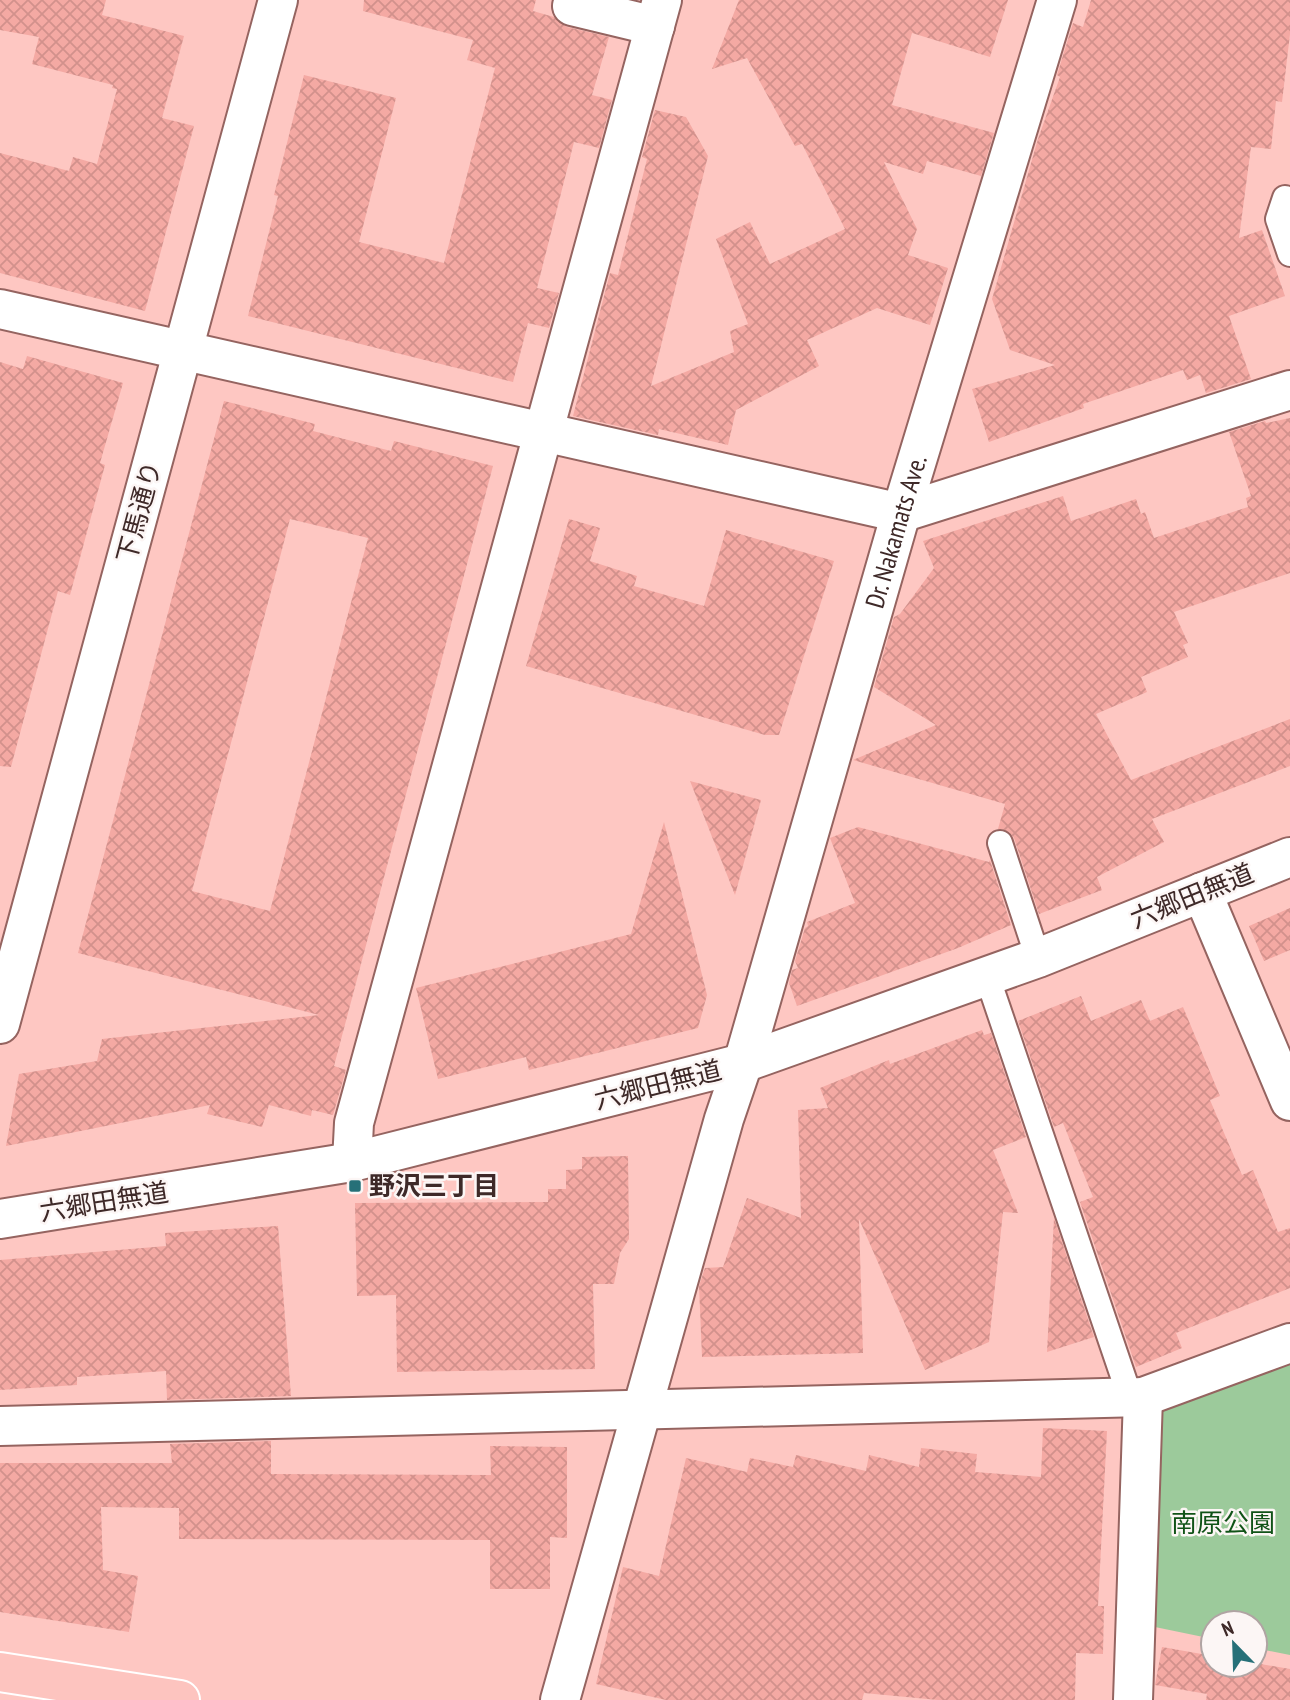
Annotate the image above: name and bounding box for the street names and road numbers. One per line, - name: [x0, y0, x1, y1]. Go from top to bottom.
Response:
- street label: Dr. Nakamats Ave.: [858, 451, 934, 612]
- street label: 下馬通り: [109, 457, 168, 566]
- street label: 六郷田無道: [1125, 856, 1258, 935]
- street label: 六郷田無道: [591, 1053, 725, 1116]
- street label: 六郷田無道: [37, 1175, 171, 1228]

